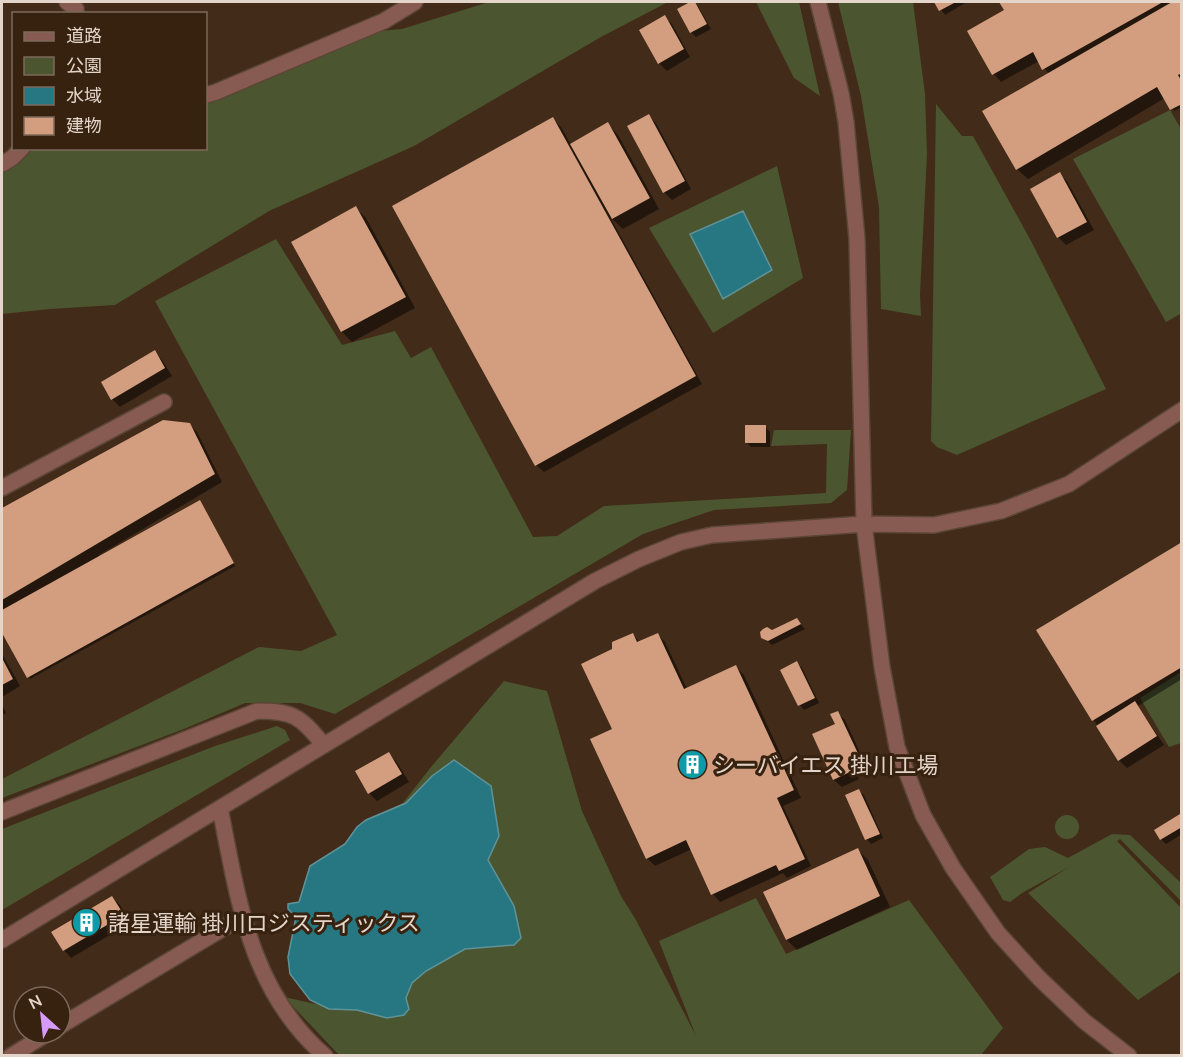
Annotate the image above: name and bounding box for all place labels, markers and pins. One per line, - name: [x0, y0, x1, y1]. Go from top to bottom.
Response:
- building icon: シーバイエス 掛川工場: [676, 749, 708, 781]
- place label: シーバイエス 掛川工場: [713, 751, 938, 779]
- building icon: 諸星運輸 掛川ロジスティックス: [71, 907, 103, 939]
- place label: 諸星運輸 掛川ロジスティックス: [108, 909, 420, 937]

